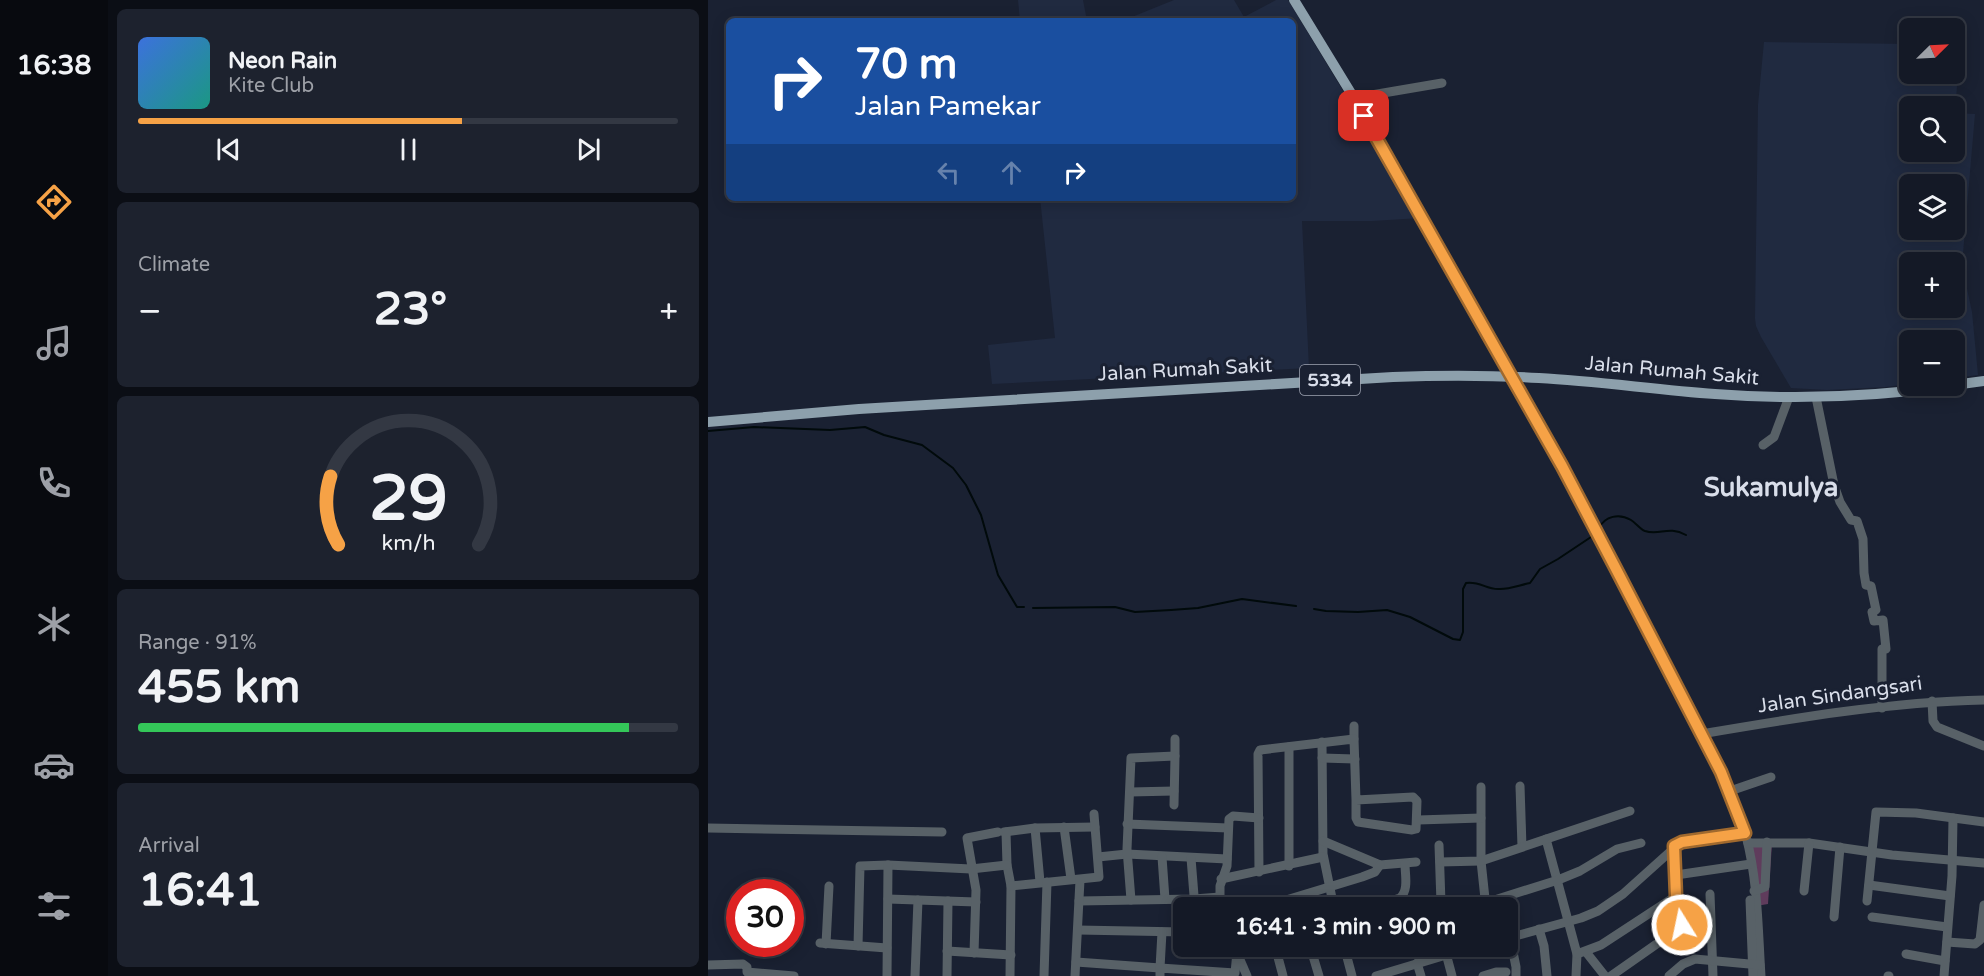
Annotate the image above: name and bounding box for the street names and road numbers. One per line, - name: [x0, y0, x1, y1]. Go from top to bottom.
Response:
- street label: Jalan Rumah Sakit: [1584, 351, 1760, 391]
- street label: Jalan Rumah Sakit: [1097, 353, 1273, 387]
- road number: 5334: [1300, 365, 1360, 395]
- street label: Jalan Sindangsari: [1756, 672, 1924, 718]

